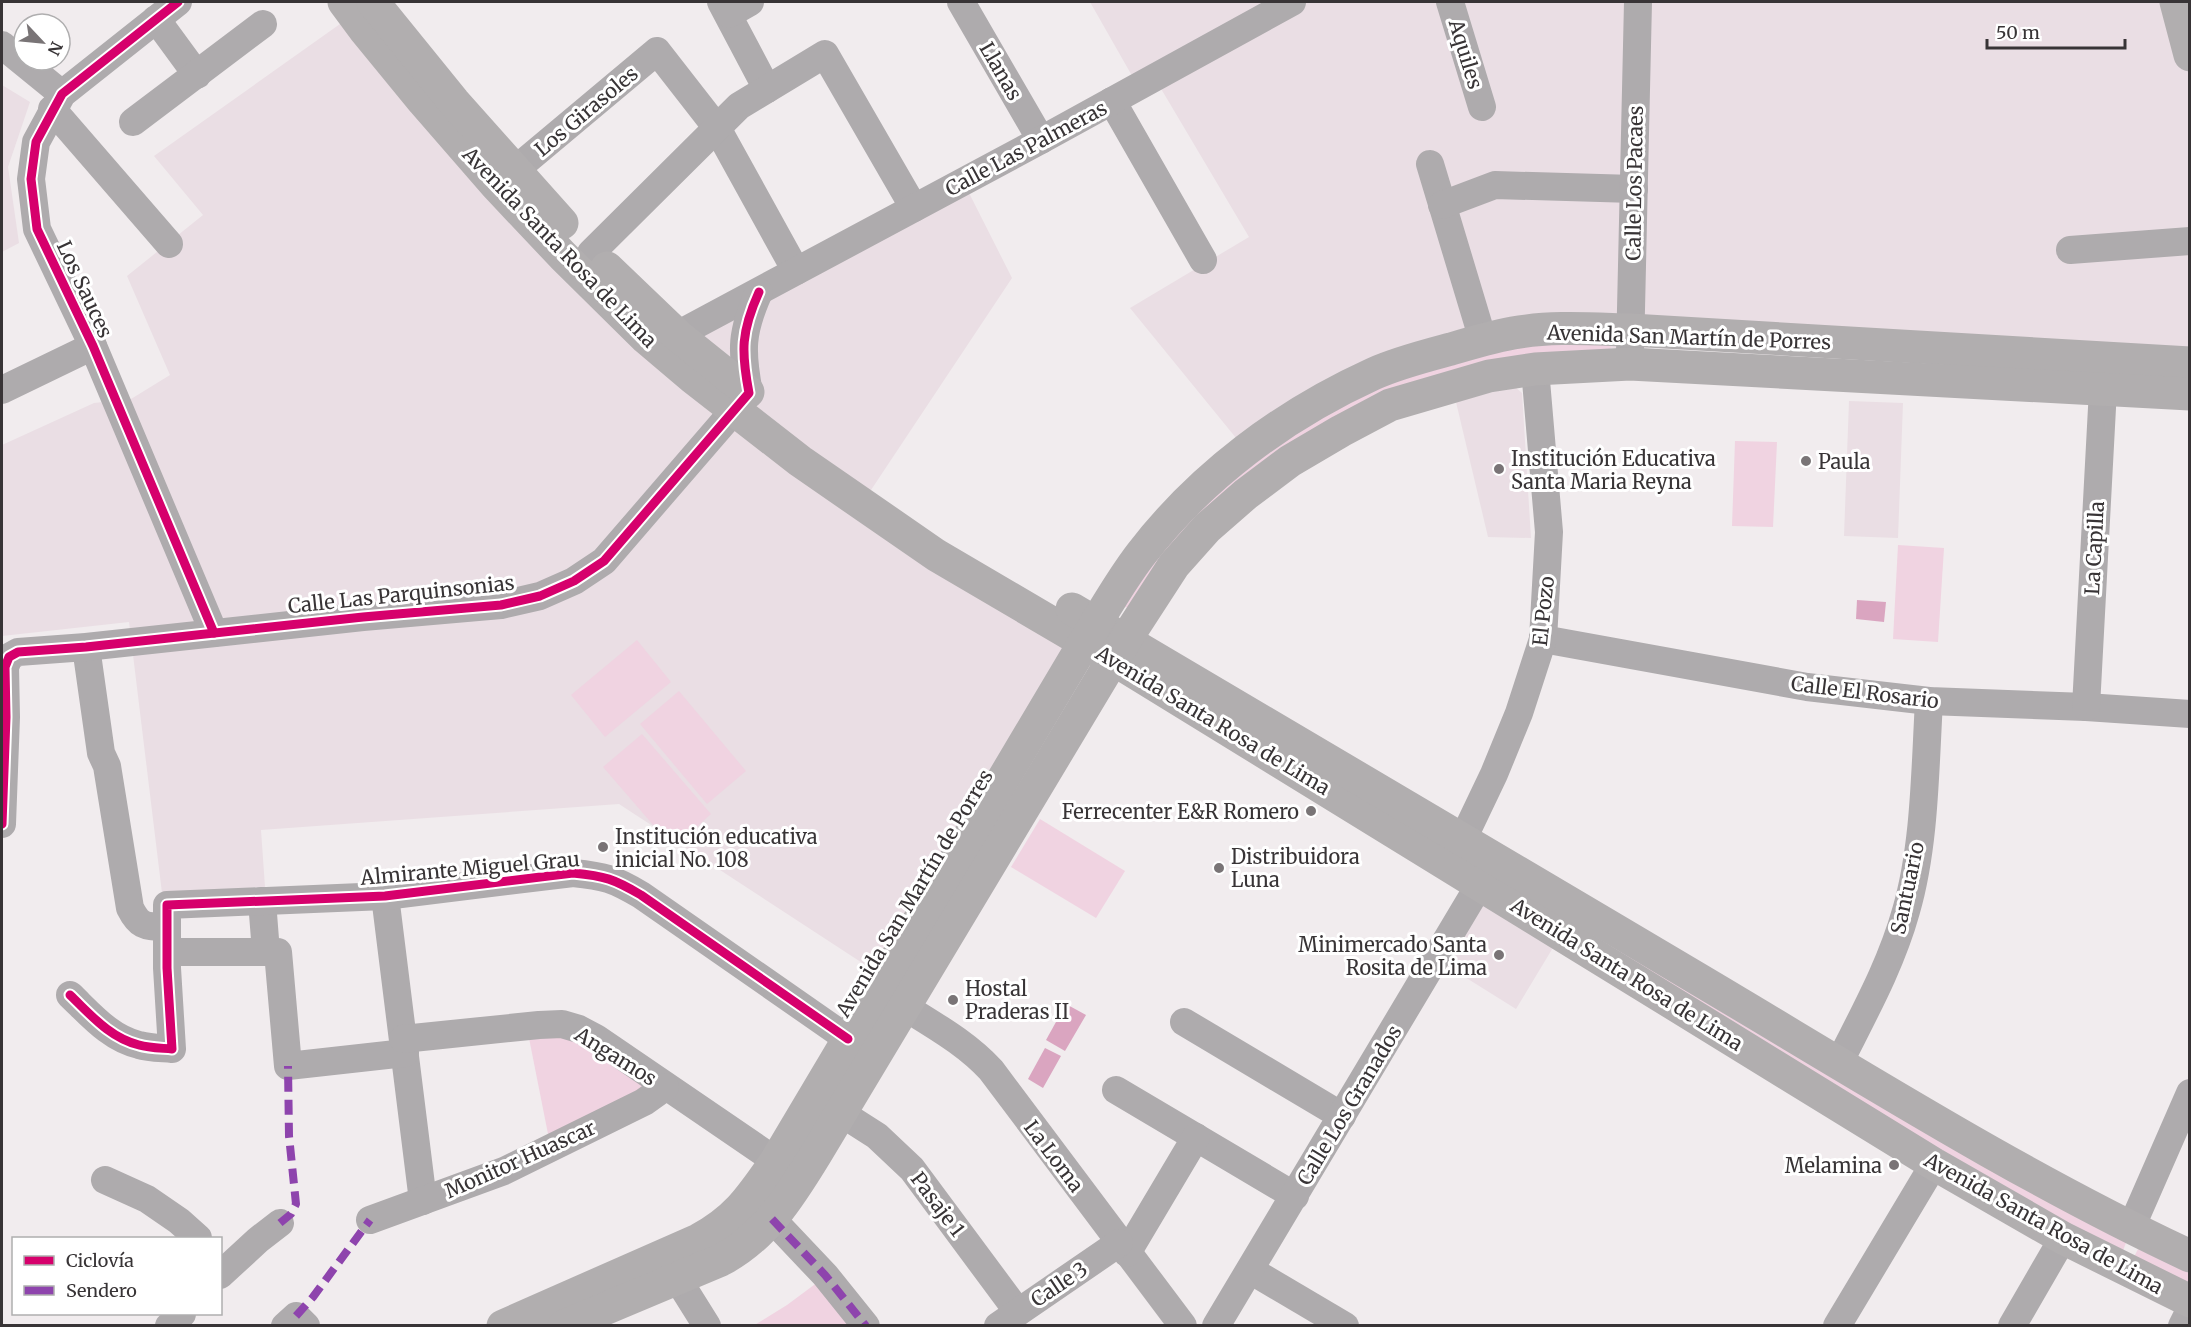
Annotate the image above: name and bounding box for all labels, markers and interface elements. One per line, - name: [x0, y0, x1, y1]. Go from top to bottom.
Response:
- north arrow: [12, 12, 72, 72]
- scale bar: [1987, 12, 2125, 50]
- street label: Aquiles: [1443, 15, 1488, 92]
- text: 50 m: [1996, 21, 2040, 44]
- street label: Llanas: [974, 37, 1028, 105]
- text: N: [44, 39, 67, 59]
- street label: Los Girasoles: [529, 61, 643, 161]
- street label: Calle Las Palmeras: [941, 95, 1111, 201]
- street label: Calle Los Pacaes: [1620, 105, 1648, 261]
- street label: Avenida Santa Rosa de Lima: [457, 141, 663, 353]
- street label: Los Sauces: [52, 236, 118, 342]
- street label: Avenida San Martín de Porres: [1546, 320, 1831, 354]
- place label: Institución Educativa Santa Maria Reyna: [1511, 446, 1716, 494]
- place label: Paula: [1818, 449, 1871, 474]
- marker: Paula: [1799, 454, 1813, 468]
- marker: Institución Educativa Santa Maria Reyna: [1492, 462, 1506, 476]
- street label: La Capilla: [2079, 500, 2109, 596]
- street label: Calle Las Parquinsonias: [287, 570, 515, 618]
- street label: El Pozo: [1527, 574, 1559, 647]
- street label: Avenida Santa Rosa de Lima: [1090, 640, 1335, 800]
- street label: Calle El Rosario: [1790, 671, 1941, 714]
- street label: Avenida San Martín de Porres: [830, 765, 998, 1022]
- place label: Ferrecenter E&R Romero: [1062, 799, 1299, 824]
- marker: Ferrecenter E&R Romero: [1304, 804, 1318, 818]
- place label: Institución educativa inicial No. 108: [615, 824, 818, 872]
- street label: Santuario: [1885, 839, 1929, 937]
- marker: Institución educativa inicial No. 108: [596, 840, 610, 854]
- place label: Distribuidora Luna: [1231, 844, 1360, 892]
- street label: Almirante Miguel Grau: [358, 846, 581, 890]
- marker: Distribuidora Luna: [1212, 861, 1226, 875]
- street label: Avenida Santa Rosa de Lima: [1506, 892, 1748, 1056]
- place label: Minimercado Santa Rosita de Lima: [1298, 932, 1487, 980]
- marker: Minimercado Santa Rosita de Lima: [1492, 948, 1506, 962]
- place label: Hostal Praderas II: [965, 976, 1069, 1024]
- marker: Hostal Praderas II: [946, 993, 960, 1007]
- street label: Angamos: [570, 1021, 661, 1091]
- street label: Calle Los Granados: [1291, 1021, 1407, 1189]
- street label: Monitor Huascar: [441, 1115, 599, 1203]
- street label: La Loma: [1019, 1115, 1089, 1197]
- street label: Avenida Santa Rosa de Lima: [1920, 1146, 2168, 1299]
- place label: Melamina: [1785, 1153, 1882, 1178]
- marker: Melamina: [1887, 1158, 1901, 1172]
- street label: Pasaje 1: [906, 1167, 970, 1241]
- legend: [12, 1237, 222, 1315]
- text: Ciclovía: [66, 1249, 134, 1272]
- street label: Calle 3: [1026, 1256, 1092, 1312]
- text: Sendero: [66, 1279, 137, 1302]

